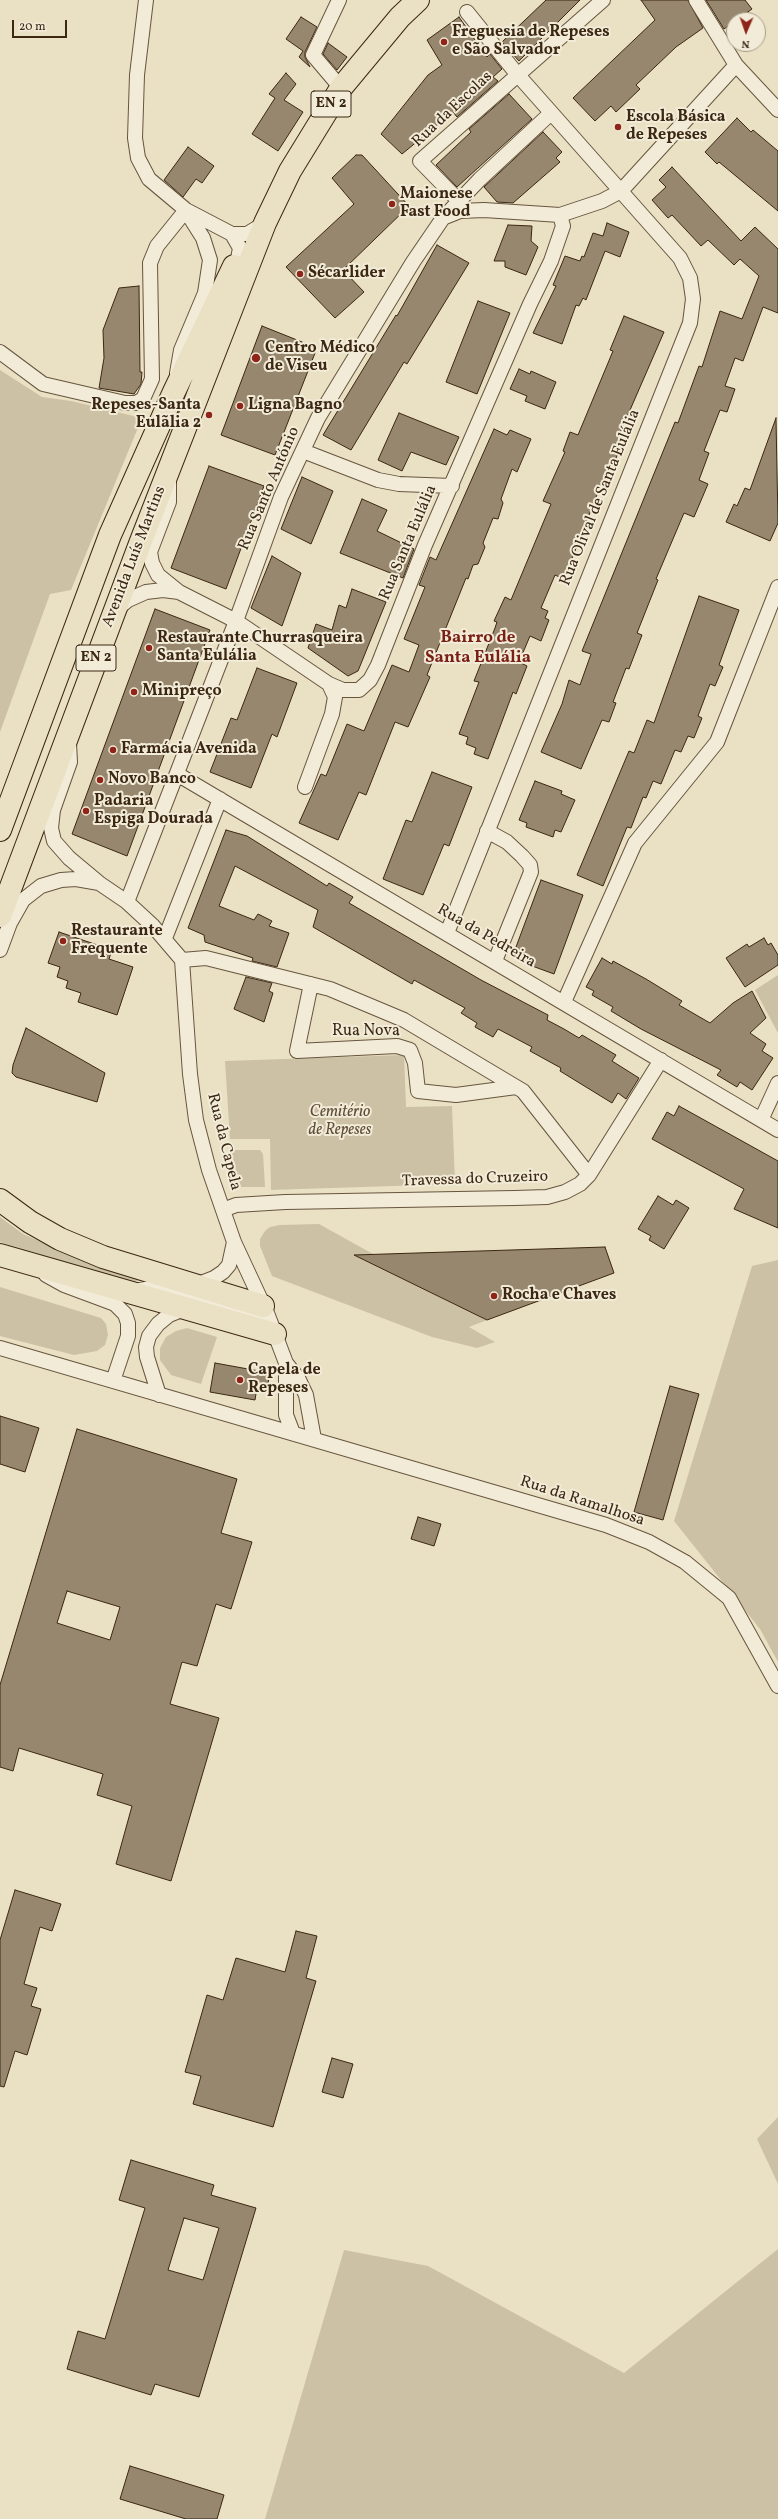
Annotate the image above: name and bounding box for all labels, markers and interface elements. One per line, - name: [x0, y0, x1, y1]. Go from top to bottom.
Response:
- scale bar: [14, 12, 69, 38]
- north arrow: [726, 12, 766, 52]
- text: 20 m: [19, 19, 46, 35]
- place label: Freguesia de Repeses e São Salvador: [452, 23, 610, 61]
- text: N: [741, 36, 750, 51]
- marker: Freguesia de Repeses e São Salvador: [439, 37, 449, 47]
- street label: Rua da Escolas: [409, 68, 497, 152]
- road number: EN 2: [311, 91, 351, 117]
- place label: Escola Básica de Repeses: [626, 108, 726, 146]
- marker: Escola Básica de Repeses: [613, 122, 623, 132]
- place label: Maionese Fast Food: [400, 185, 473, 223]
- marker: Maionese Fast Food: [387, 199, 397, 209]
- place label: Sécarlider: [308, 264, 385, 284]
- marker: Sécarlider: [295, 269, 305, 279]
- place label: Centro Médico de Viseu: [265, 339, 375, 377]
- marker: Centro Médico de Viseu: [250, 352, 262, 364]
- place label: Repeses-Santa Eulãlia 2: [91, 396, 201, 434]
- place label: Ligna Bagno: [248, 396, 342, 416]
- marker: Ligna Bagno: [235, 401, 245, 411]
- street label: Rua Olival de Santa Eulália: [557, 407, 645, 589]
- marker: Repeses-Santa Eulãlia 2: [204, 410, 214, 420]
- street label: Rua Santo António: [235, 424, 305, 554]
- street label: Rua Santa Eulália: [376, 483, 442, 603]
- street label: Avenida Luís Martins: [99, 484, 171, 630]
- place label: Restaurante Churrasqueira Santa Eulália: [157, 629, 363, 667]
- district label: Bairro de Santa Eulália: [425, 629, 531, 669]
- marker: Restaurante Churrasqueira Santa Eulália: [144, 643, 154, 653]
- road number: EN 2: [76, 645, 116, 671]
- place label: Minipreço: [142, 682, 222, 702]
- marker: Minipreço: [129, 687, 139, 697]
- place label: Farmácia Avenida: [121, 740, 257, 760]
- marker: Farmácia Avenida: [108, 745, 118, 755]
- place label: Novo Banco: [108, 770, 196, 790]
- marker: Novo Banco: [95, 775, 105, 785]
- place label: Padaria Espiga Dourada: [94, 792, 213, 830]
- marker: Padaria Espiga Dourada: [81, 806, 91, 816]
- street label: Rua da Pedreira: [433, 901, 539, 973]
- place label: Restaurante Frequente: [71, 922, 163, 960]
- marker: Restaurante Frequente: [58, 936, 68, 946]
- street label: Rua Nova: [332, 1022, 400, 1042]
- street label: Rua da Capela: [202, 1092, 244, 1192]
- park label: Cemitério de Repeses: [309, 1103, 371, 1141]
- street label: Travessa do Cruzeiro: [402, 1168, 548, 1192]
- place label: Rocha e Chaves: [502, 1286, 616, 1306]
- marker: Rocha e Chaves: [489, 1291, 499, 1301]
- place label: Capela de Repeses: [248, 1361, 321, 1399]
- marker: Capela de Repeses: [235, 1375, 245, 1385]
- street label: Rua da Ramalhosa: [517, 1473, 647, 1531]

